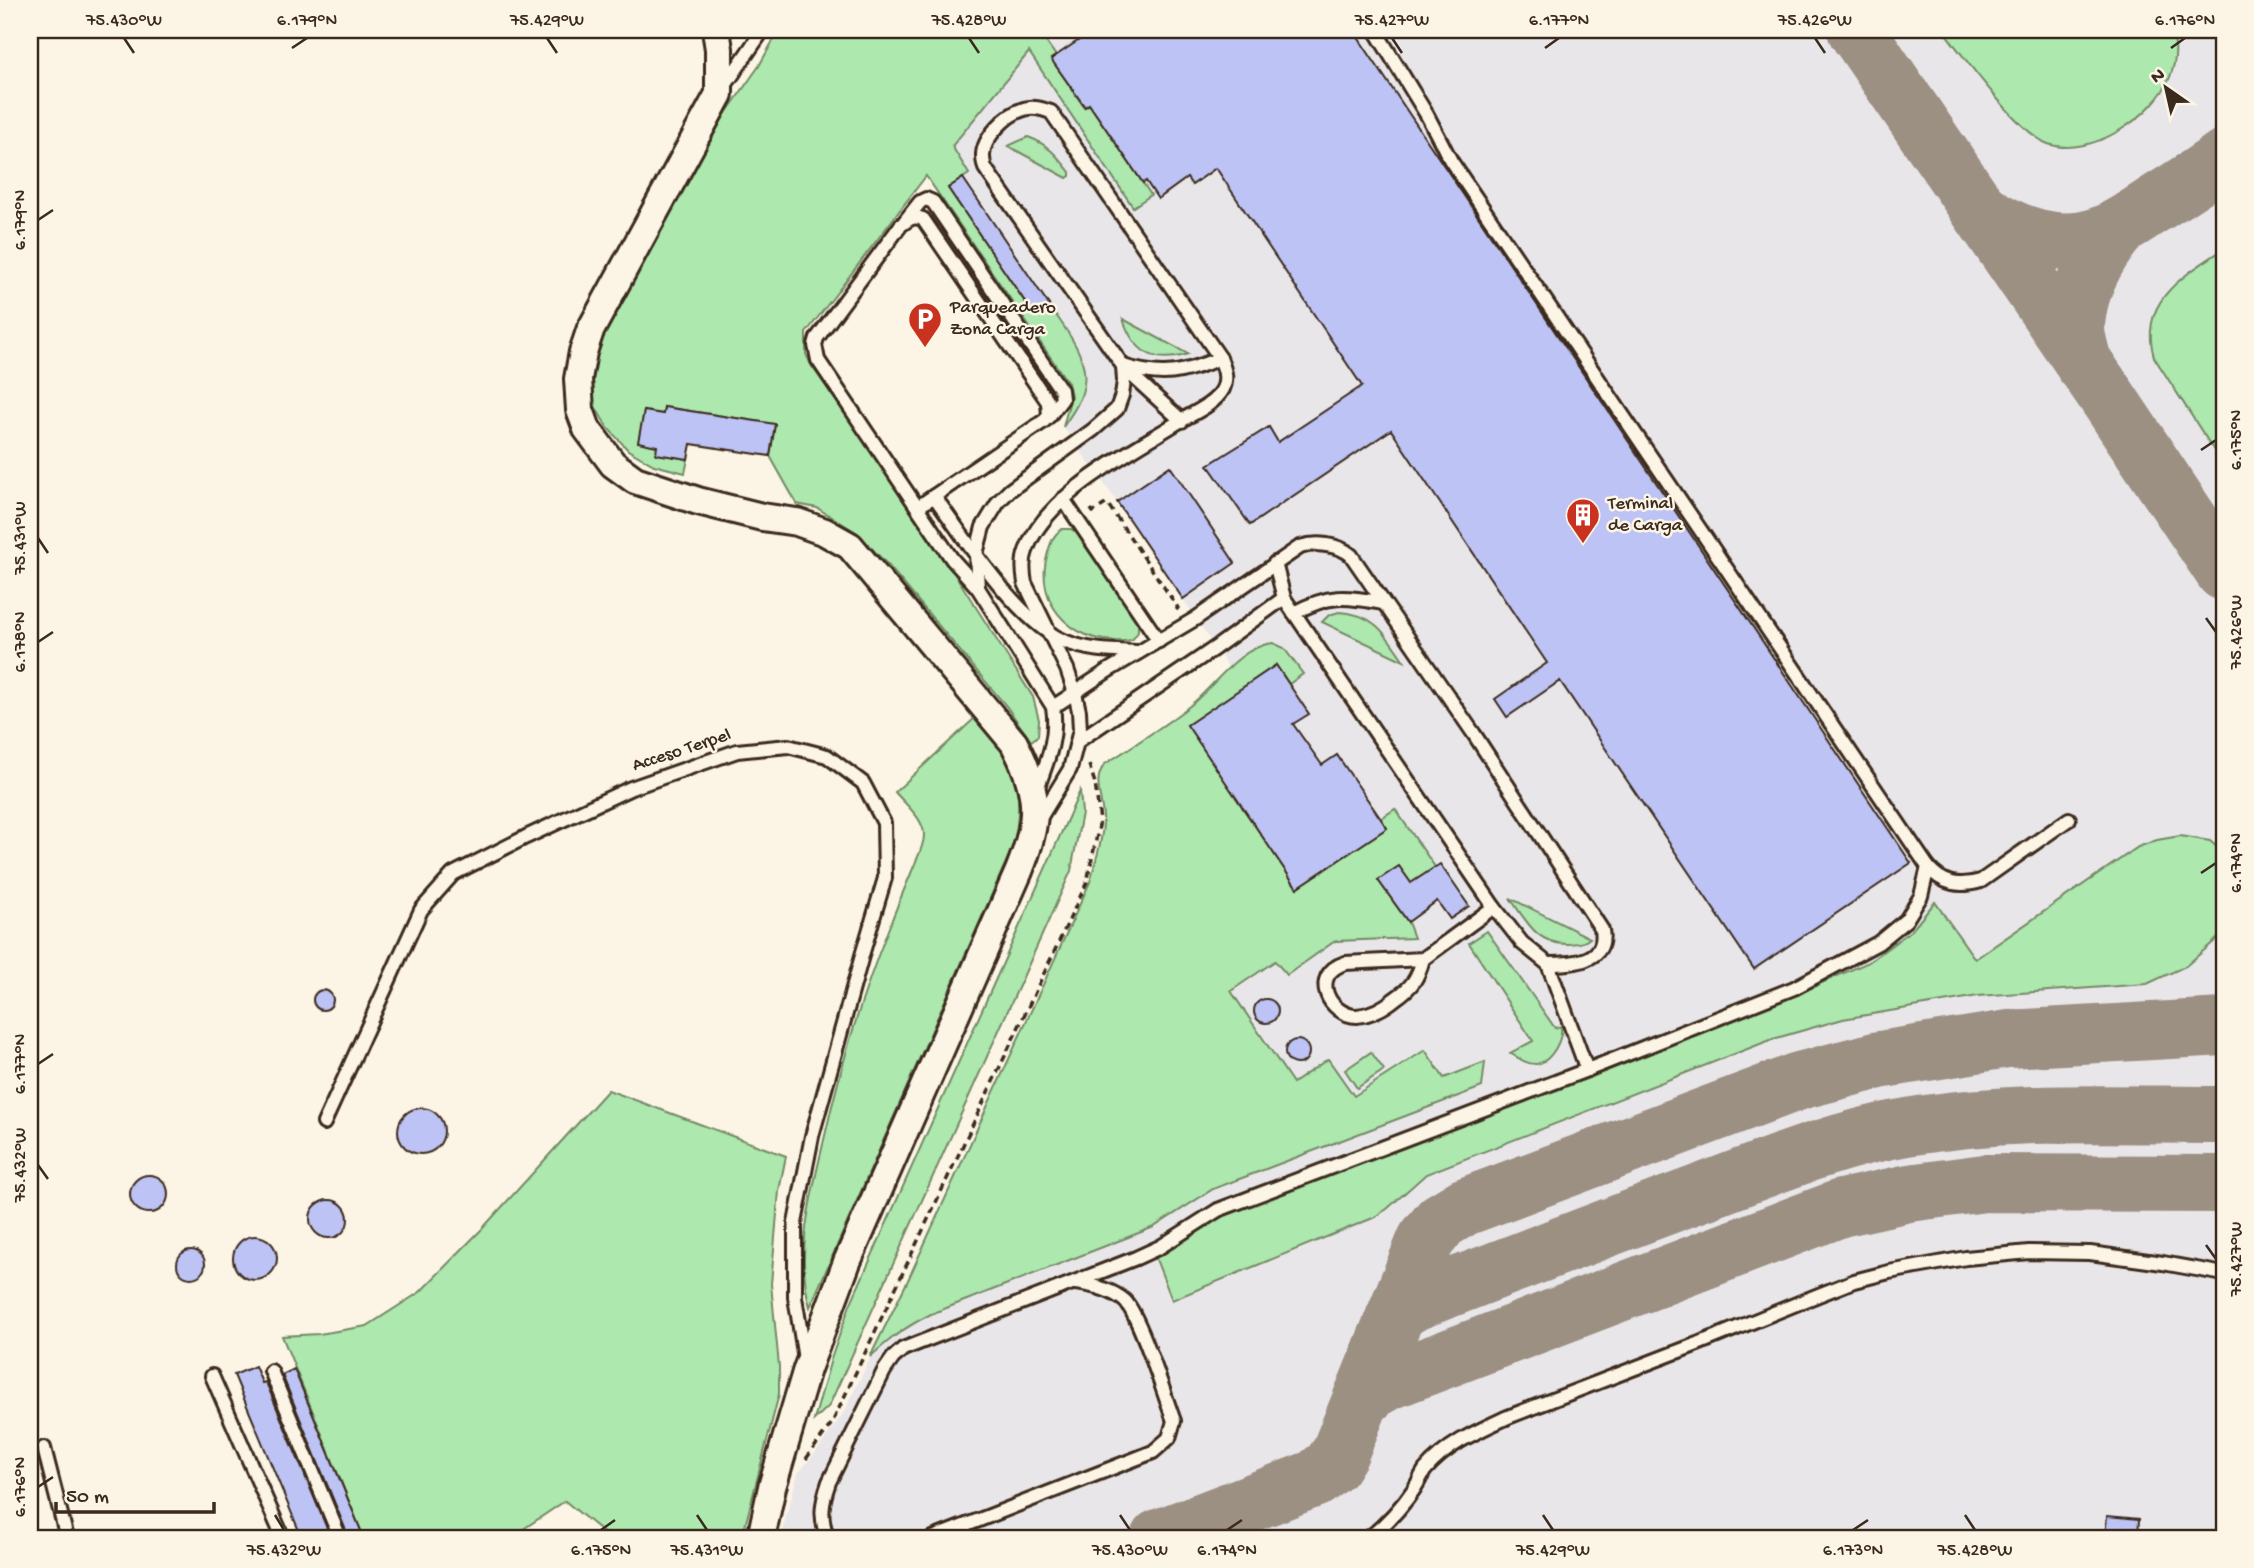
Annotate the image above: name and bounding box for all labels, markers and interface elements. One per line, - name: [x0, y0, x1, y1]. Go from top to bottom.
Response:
- text: 75.430°W: [85, 11, 162, 32]
- text: 6.179°N: [277, 11, 337, 32]
- text: 75.429°W: [509, 11, 584, 32]
- text: 75.428°W: [930, 11, 1007, 32]
- text: 75.427°W: [1354, 11, 1429, 32]
- text: 6.177°N: [1529, 11, 1589, 32]
- text: 75.426°W: [1777, 11, 1852, 32]
- text: 6.176°N: [2155, 11, 2215, 32]
- north arrow: [2132, 52, 2202, 122]
- text: N: [2147, 64, 2170, 90]
- text: 6.179°N: [11, 190, 32, 250]
- place label: Parqueadero Zona Carga: [949, 297, 1056, 342]
- parking icon: Parqueadero Zona Carga: [906, 300, 944, 349]
- text: 6.175°N: [2227, 410, 2248, 470]
- place label: Terminal de Carga: [1607, 493, 1684, 538]
- building icon: Terminal de Carga: [1564, 496, 1602, 545]
- text: 75.431°W: [11, 501, 32, 576]
- text: 75.426°W: [2227, 595, 2248, 670]
- text: 6.178°N: [11, 611, 32, 673]
- street label: Acceso Terpel: [630, 724, 734, 778]
- text: 6.174°N: [2227, 833, 2248, 893]
- text: 6.177°N: [11, 1034, 32, 1094]
- text: 75.432°W: [11, 1128, 32, 1203]
- text: 75.427°W: [2227, 1222, 2248, 1297]
- text: 6.176°N: [11, 1457, 32, 1517]
- scale bar: [56, 1470, 214, 1514]
- text: 50 m: [66, 1486, 109, 1511]
- text: 75.432°W: [246, 1541, 321, 1562]
- text: 6.175°N: [571, 1541, 631, 1562]
- text: 75.431°W: [669, 1541, 744, 1562]
- text: 75.430°W: [1091, 1541, 1168, 1562]
- text: 6.174°N: [1197, 1541, 1257, 1562]
- text: 75.429°W: [1515, 1541, 1590, 1562]
- text: 6.173°N: [1823, 1541, 1883, 1562]
- text: 75.428°W: [1936, 1541, 2013, 1562]

